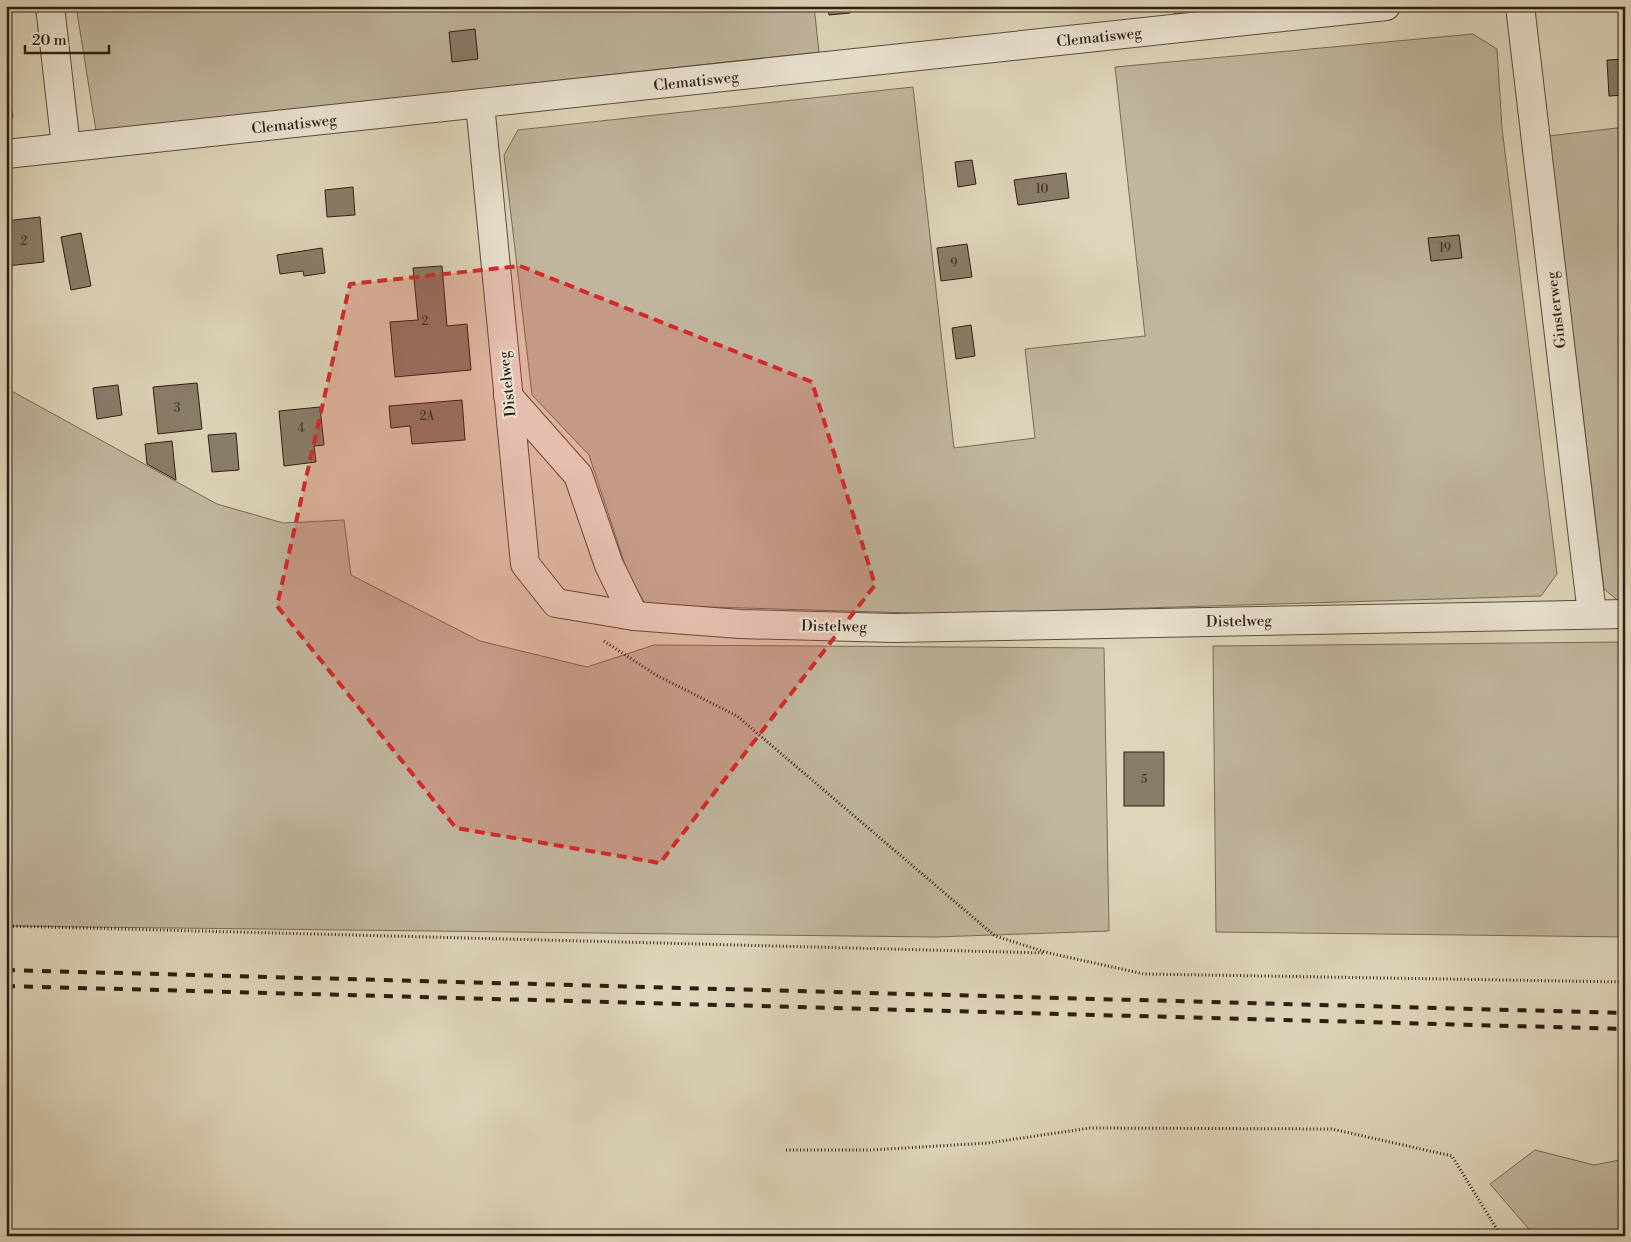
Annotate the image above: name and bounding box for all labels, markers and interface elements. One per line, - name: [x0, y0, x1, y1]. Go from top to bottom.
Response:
- scale bar: [25, 22, 109, 54]
- street label: Clematisweg: [1055, 24, 1143, 51]
- text: 20 m: [32, 31, 67, 50]
- street label: Clematisweg: [652, 68, 740, 95]
- street label: Clematisweg: [250, 111, 338, 138]
- house number: 10: [1036, 182, 1048, 197]
- house number: 2: [21, 234, 28, 249]
- house number: 19: [1439, 241, 1451, 256]
- house number: 9: [950, 256, 958, 271]
- street label: Ginsterweg: [1542, 270, 1571, 349]
- house number: 2: [422, 314, 429, 329]
- street label: Distelweg: [495, 350, 520, 418]
- house number: 3: [174, 401, 181, 416]
- house number: 2A: [419, 409, 435, 424]
- house number: 4: [297, 421, 305, 436]
- street label: Distelweg: [1206, 611, 1272, 632]
- street label: Distelweg: [801, 616, 867, 637]
- house number: 5: [1141, 772, 1148, 787]

